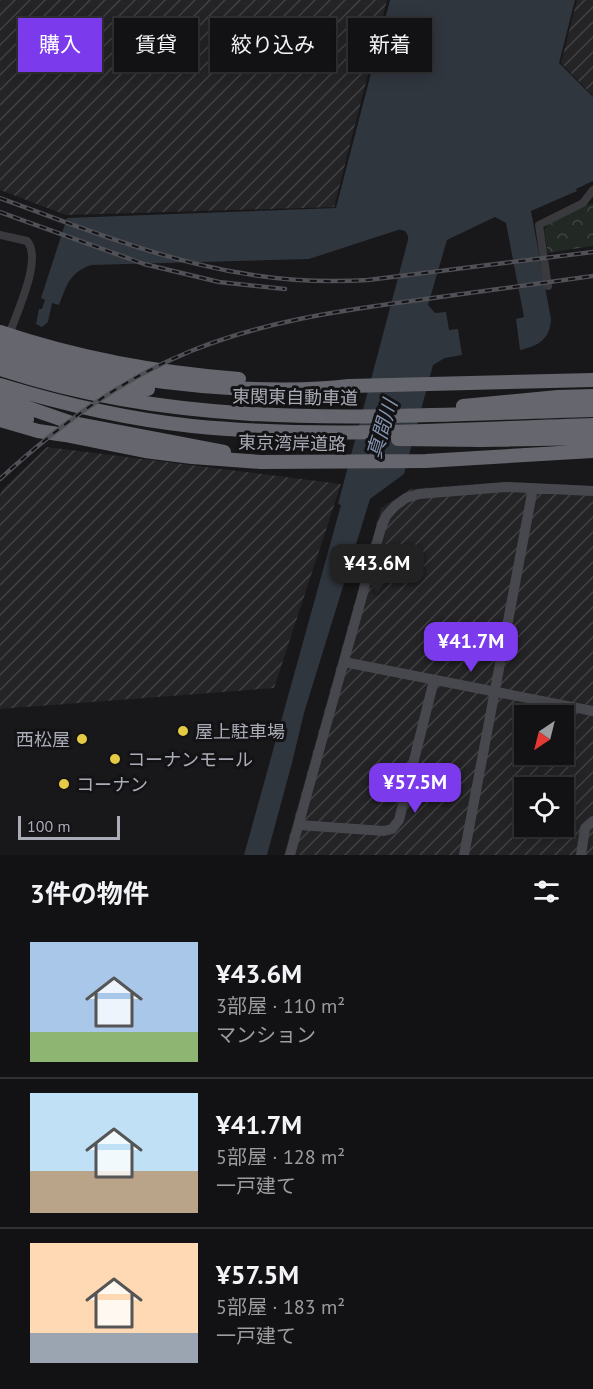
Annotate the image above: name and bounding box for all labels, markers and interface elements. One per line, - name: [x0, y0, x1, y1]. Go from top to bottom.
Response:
- chip: 購入: [18, 18, 102, 72]
- chip: 賃貸: [114, 18, 198, 72]
- chip: 絞り込み: [210, 18, 336, 72]
- chip: 新着: [348, 18, 432, 72]
- street label: 東関東自動車道: [232, 384, 358, 410]
- water label: 真間川: [361, 395, 404, 461]
- street label: 東京湾岸道路: [238, 431, 346, 455]
- pin: ¥43.6M: [328, 544, 426, 595]
- text: ¥43.6M: [344, 550, 410, 576]
- pin: ¥41.7M: [422, 622, 520, 673]
- text: ¥41.7M: [438, 628, 504, 654]
- north arrow: [514, 705, 574, 765]
- map controls: [514, 705, 574, 837]
- place label: 屋上駐車場: [195, 720, 285, 743]
- marker: 屋上駐車場: [176, 724, 190, 738]
- place label: 西松屋: [16, 728, 70, 751]
- marker: 西松屋: [75, 732, 89, 746]
- place label: コーナンモール: [127, 748, 253, 771]
- marker: コーナンモール: [108, 752, 122, 766]
- pin: ¥57.5M: [366, 763, 464, 814]
- text: ¥57.5M: [383, 769, 447, 795]
- place label: コーナン: [76, 773, 148, 796]
- marker: コーナン: [57, 777, 71, 791]
- button: locate: [514, 777, 574, 837]
- scale bar: [18, 813, 120, 840]
- text: 100 m: [27, 816, 70, 836]
- icon: filters: [530, 875, 563, 908]
- text: 3件の物件: [30, 877, 149, 910]
- text: ¥43.6M: [216, 957, 302, 990]
- icon: home: [78, 966, 150, 1038]
- text: 3部屋 · 110 m²: [216, 993, 345, 1019]
- text: マンション: [216, 1022, 316, 1048]
- text: ¥41.7M: [216, 1108, 302, 1141]
- icon: home: [78, 1117, 150, 1189]
- text: 5部屋 · 128 m²: [216, 1144, 345, 1170]
- text: 一戸建て: [216, 1173, 296, 1199]
- text: ¥57.5M: [216, 1258, 299, 1291]
- icon: home: [78, 1267, 150, 1339]
- text: 5部屋 · 183 m²: [216, 1294, 345, 1320]
- text: 一戸建て: [216, 1323, 296, 1349]

